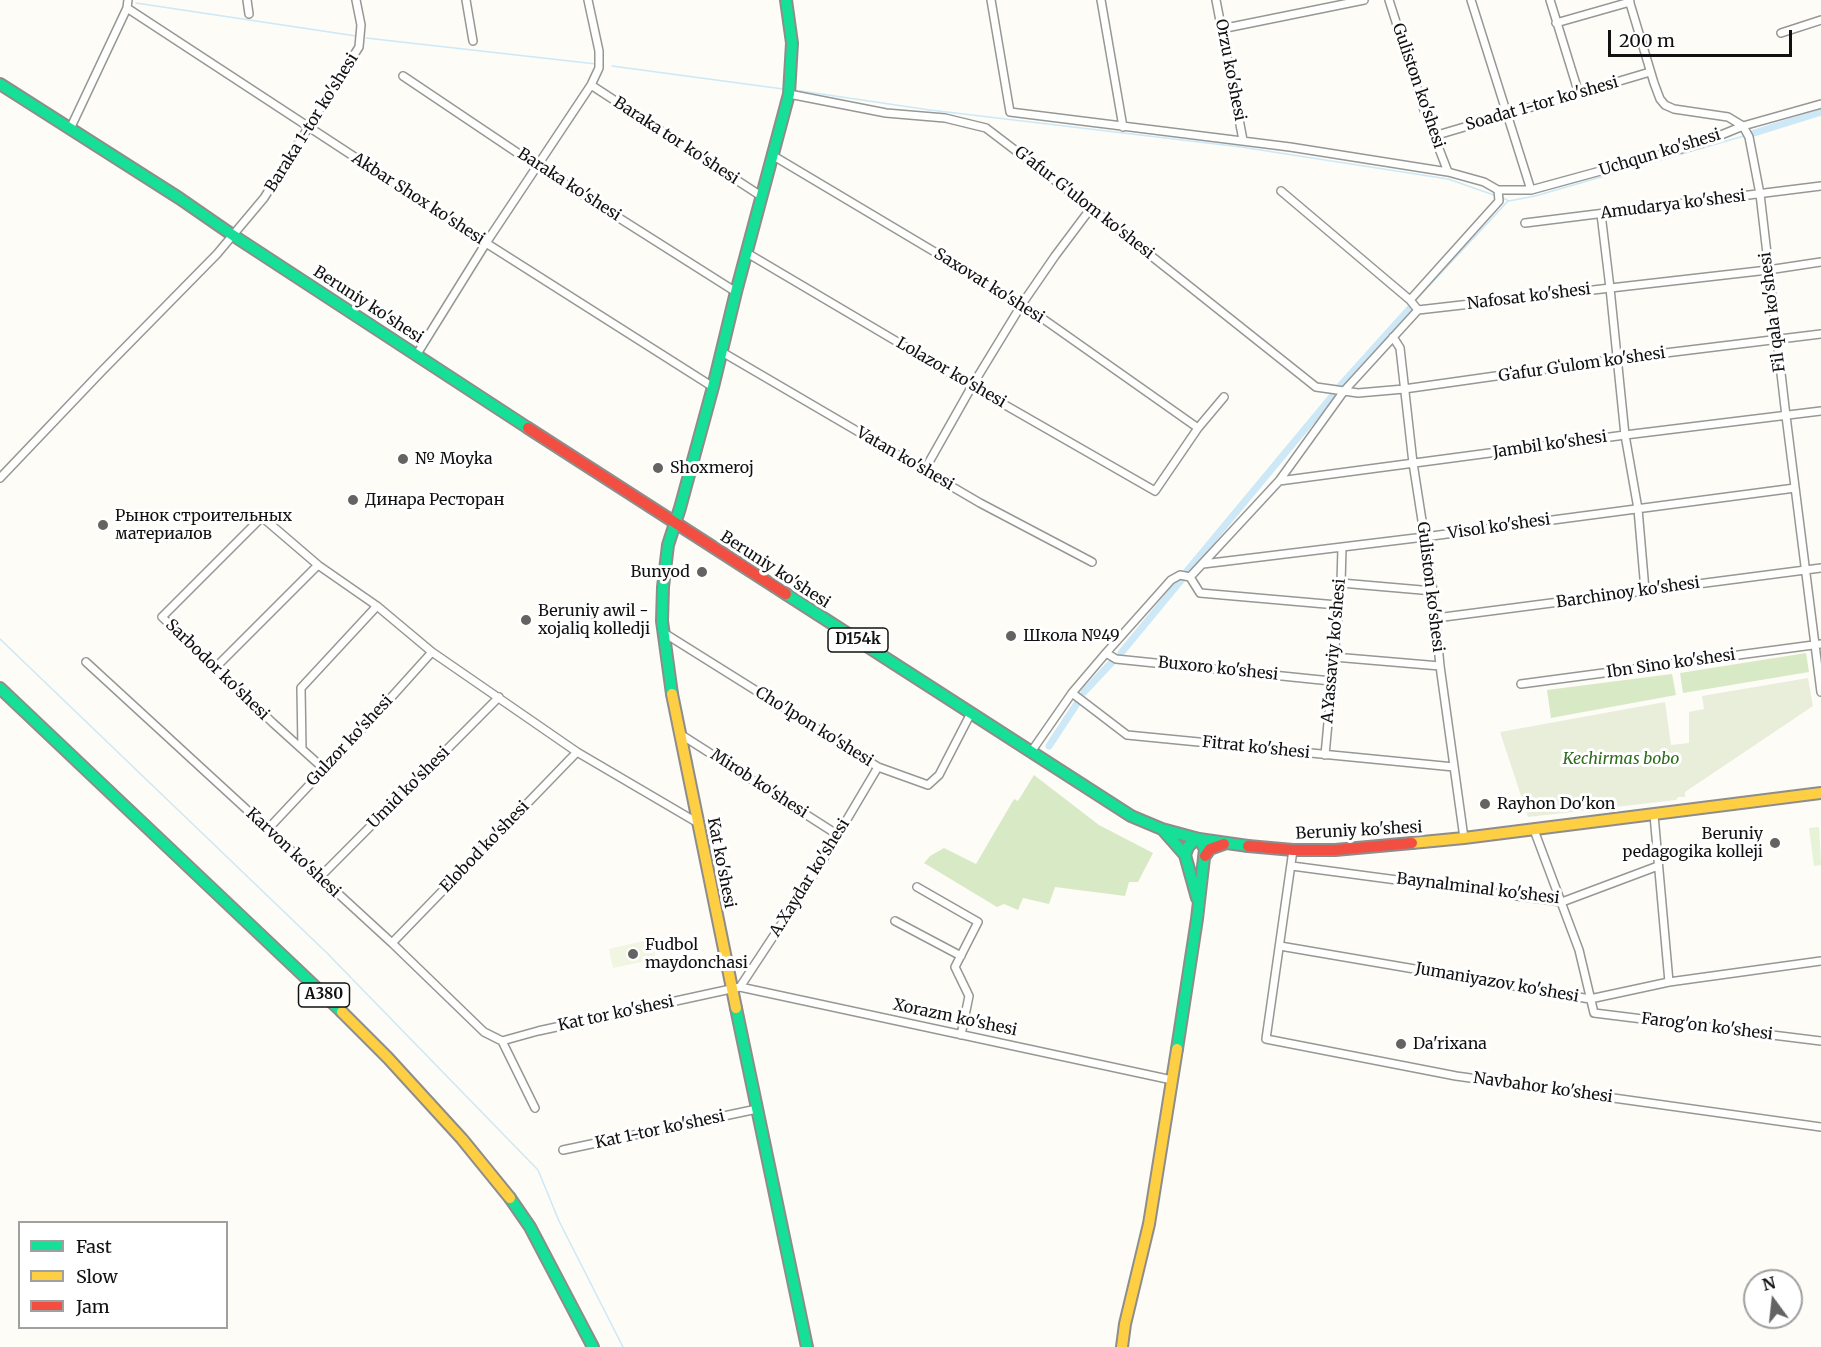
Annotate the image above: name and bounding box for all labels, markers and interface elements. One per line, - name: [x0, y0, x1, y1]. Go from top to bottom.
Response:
- street label: Orzu ko'shesi: [1211, 18, 1249, 122]
- scale bar: [1611, 18, 1796, 56]
- street label: Guliston ko'shesi: [1388, 21, 1448, 151]
- text: 200 m: [1619, 29, 1675, 52]
- street label: Baraka 1-tor ko'shesi: [262, 50, 362, 196]
- street label: Soadat 1-tor ko'shesi: [1463, 73, 1621, 135]
- street label: Baraka tor ko'shesi: [610, 93, 742, 189]
- street label: Uchqun ko'shesi: [1597, 125, 1723, 181]
- street label: G'afur G'ulom ko'shesi: [1010, 143, 1158, 263]
- street label: Baraka ko'shesi: [514, 144, 624, 226]
- street label: Akbar Shox ko'shesi: [348, 149, 488, 249]
- street label: Amudarya ko'shesi: [1599, 187, 1747, 223]
- street label: Saxovat ko'shesi: [930, 244, 1048, 328]
- street label: Fil qala ko'shesi: [1756, 251, 1790, 373]
- street label: Beruniy ko'shesi: [310, 262, 426, 348]
- street label: Nafosat ko'shesi: [1466, 280, 1592, 314]
- street label: Lolazor ko'shesi: [893, 334, 1009, 412]
- street label: Gʻafur Gʻulom ko'shesi: [1497, 344, 1667, 386]
- street label: Vatan ko'shesi: [853, 423, 957, 495]
- street label: Jambil ko'shesi: [1492, 427, 1608, 463]
- place label: № Moyka: [415, 449, 492, 469]
- marker: № Moyka: [396, 452, 410, 466]
- place label: Shoxmeroj: [670, 458, 754, 478]
- marker: Shoxmeroj: [651, 461, 665, 475]
- place label: Динара Ресторан: [365, 490, 504, 510]
- marker: Динара Ресторан: [346, 493, 360, 507]
- place label: Рынок строительных материалов: [115, 506, 292, 544]
- street label: Visol ko'shesi: [1446, 510, 1552, 544]
- marker: Рынок строительных материалов: [96, 518, 110, 532]
- street label: Guliston ko'shesi: [1412, 521, 1448, 653]
- street label: Beruniy ko'shesi: [717, 527, 833, 613]
- place label: Bunyod: [631, 562, 690, 582]
- marker: Bunyod: [695, 565, 709, 579]
- street label: Barchinoy ko'shesi: [1555, 573, 1701, 613]
- street label: A.Yassaviy ko'shesi: [1318, 578, 1350, 724]
- place label: Beruniy awil - xojaliq kolledji: [538, 601, 650, 639]
- marker: Beruniy awil - xojaliq kolledji: [519, 613, 533, 627]
- street label: Sarbodor ko'shesi: [161, 616, 273, 724]
- place label: Школа №49: [1023, 626, 1120, 646]
- road number: D154k: [828, 628, 888, 652]
- marker: Школа №49: [1004, 629, 1018, 643]
- street label: Ibn Sino ko'shesi: [1605, 645, 1737, 683]
- street label: Buxoro ko'shesi: [1157, 653, 1279, 685]
- street label: Cho'lpon ko'shesi: [752, 683, 876, 771]
- street label: Gulzor ko'shesi: [303, 692, 397, 790]
- street label: Fitrat ko'shesi: [1201, 733, 1311, 763]
- street label: Umid ko'shesi: [364, 743, 454, 833]
- street label: Mirob ko'shesi: [707, 745, 811, 823]
- park label: Kechirmas bobo: [1563, 749, 1679, 769]
- place label: Rayhon Do'kon: [1497, 794, 1615, 814]
- street label: Elobod ko'shesi: [437, 797, 533, 897]
- marker: Rayhon Do'kon: [1478, 797, 1492, 811]
- street label: Karvon ko'shesi: [242, 804, 344, 902]
- street label: Kat ko'shesi: [703, 816, 739, 910]
- street label: A.Xaydar ko'shesi: [766, 816, 854, 940]
- street label: Beruniy ko'shesi: [1295, 818, 1423, 844]
- place label: Beruniy pedagogika kolleji: [1622, 824, 1763, 862]
- marker: Beruniy pedagogika kolleji: [1768, 836, 1782, 850]
- street label: Baynalminal ko'shesi: [1395, 869, 1561, 909]
- place label: Fudbol maydonchasi: [645, 935, 748, 973]
- marker: Fudbol maydonchasi: [626, 947, 640, 961]
- street label: Jumaniyazov ko'shesi: [1414, 959, 1580, 1007]
- road number: A380: [298, 983, 350, 1007]
- street label: Kat tor ko'shesi: [556, 992, 676, 1036]
- street label: Xorazm ko'shesi: [891, 995, 1019, 1041]
- street label: Farog'on ko'shesi: [1640, 1009, 1774, 1045]
- place label: Da'rixana: [1413, 1034, 1487, 1054]
- marker: Da'rixana: [1394, 1037, 1408, 1051]
- street label: Navbahor ko'shesi: [1472, 1069, 1614, 1107]
- street label: Kat 1-tor ko'shesi: [594, 1107, 726, 1153]
- legend: [18, 1221, 228, 1329]
- text: Fast: [76, 1235, 112, 1258]
- text: Slow: [76, 1265, 118, 1288]
- north arrow: [1743, 1269, 1803, 1329]
- text: N: [1760, 1272, 1778, 1295]
- text: Jam: [76, 1295, 110, 1318]

